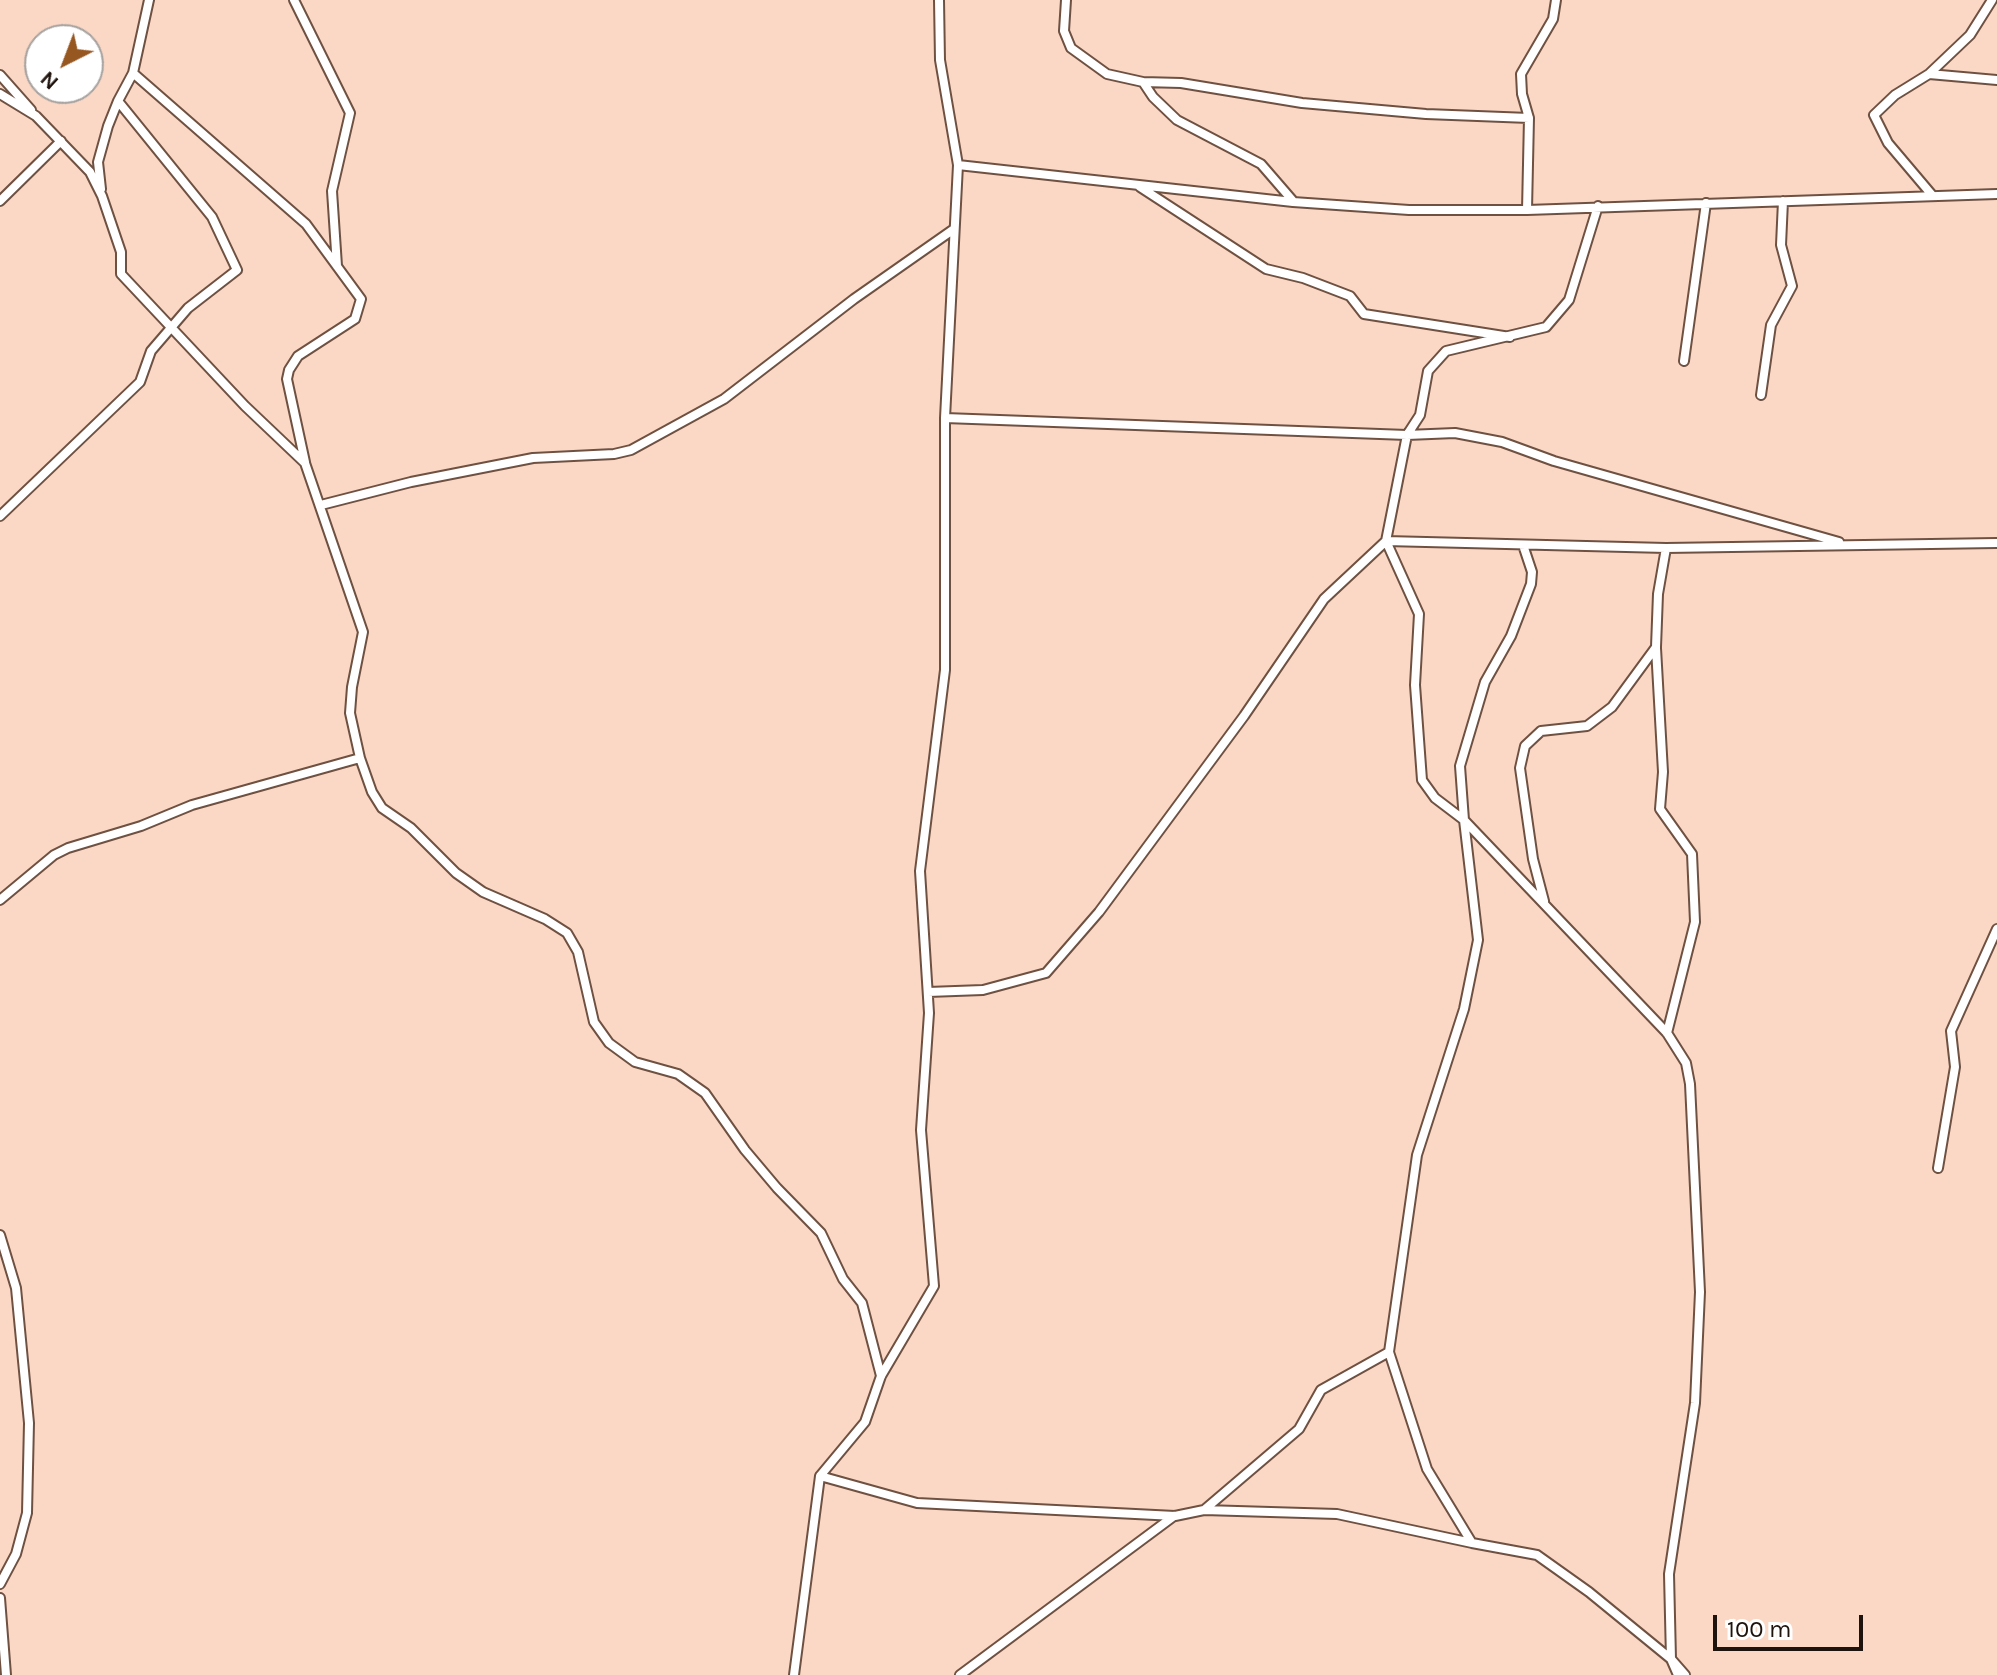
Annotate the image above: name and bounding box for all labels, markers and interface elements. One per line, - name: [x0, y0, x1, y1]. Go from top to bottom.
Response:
- north arrow: [24, 24, 104, 104]
- text: N: [35, 65, 64, 95]
- scale bar: [1717, 1599, 1867, 1649]
- text: 100 m: [1727, 1615, 1792, 1643]

